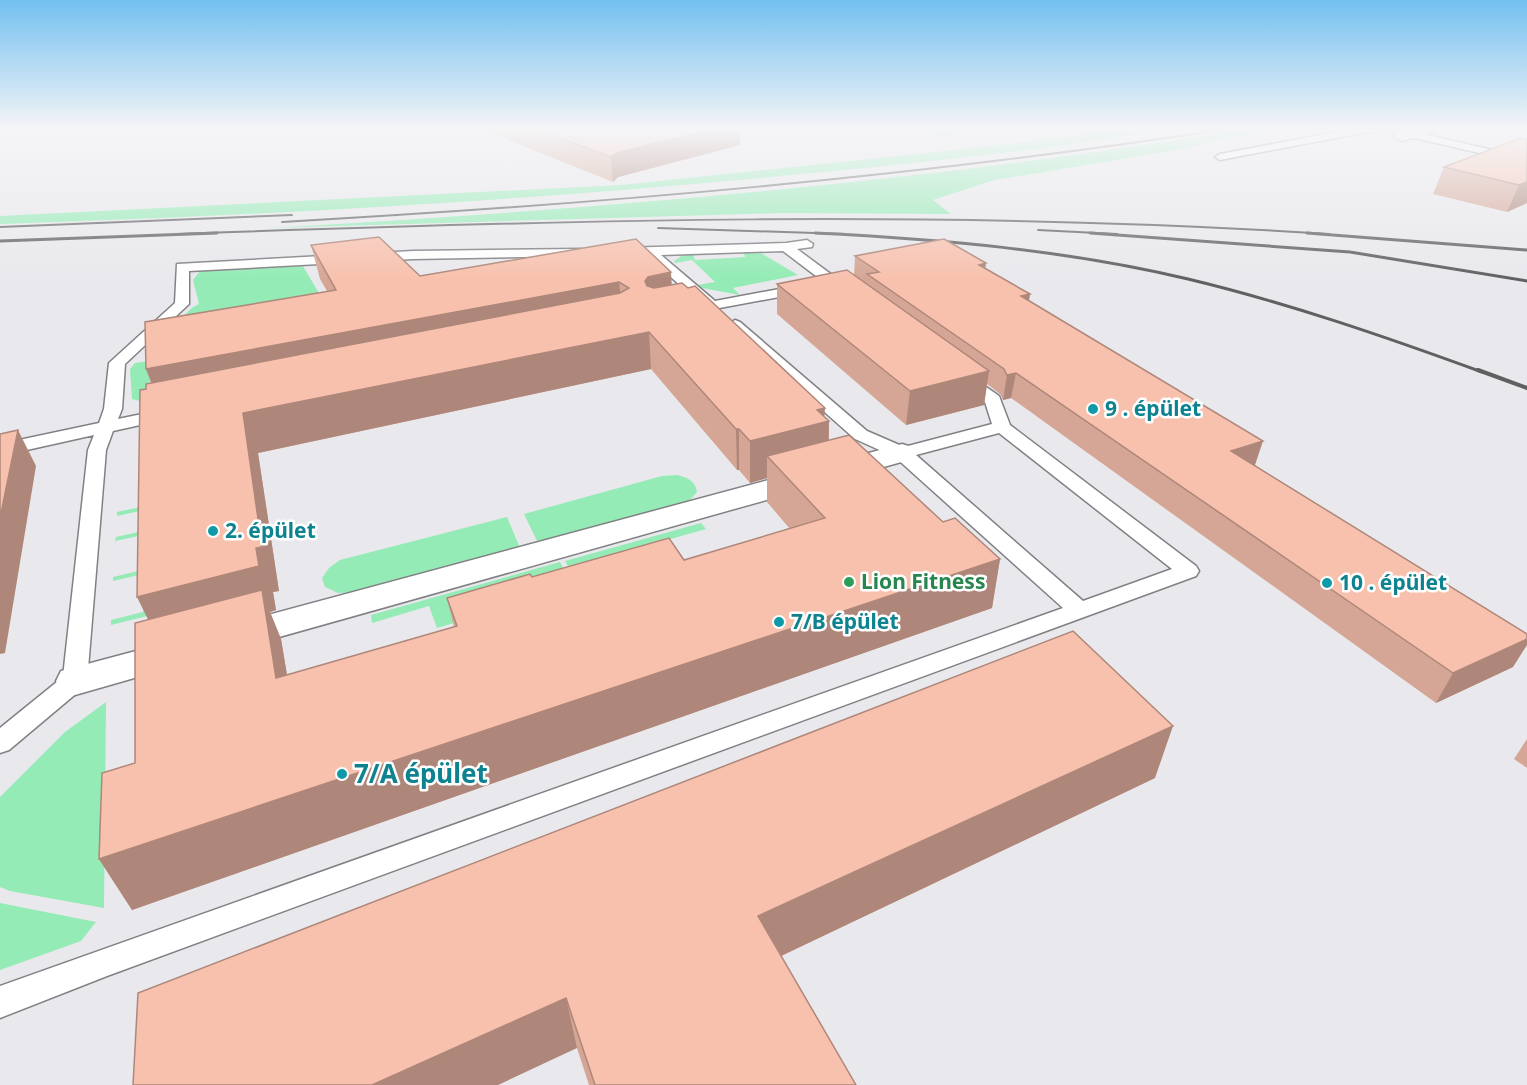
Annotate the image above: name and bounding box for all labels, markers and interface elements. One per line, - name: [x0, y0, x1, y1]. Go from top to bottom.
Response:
- place label: 9 . épület: [1105, 394, 1201, 422]
- marker: 9 . épület: [1086, 402, 1100, 416]
- place label: 2. épület: [225, 516, 316, 544]
- marker: 2. épület: [206, 524, 220, 538]
- place label: Lion Fitness: [861, 567, 985, 595]
- place label: 10 . épület: [1339, 568, 1447, 596]
- marker: Lion Fitness: [842, 575, 856, 589]
- marker: 10 . épület: [1320, 576, 1334, 590]
- place label: 7/B épület: [791, 607, 899, 635]
- marker: 7/B épület: [772, 615, 786, 629]
- place label: 7/A épület: [354, 755, 488, 791]
- marker: 7/A épület: [335, 767, 349, 781]

